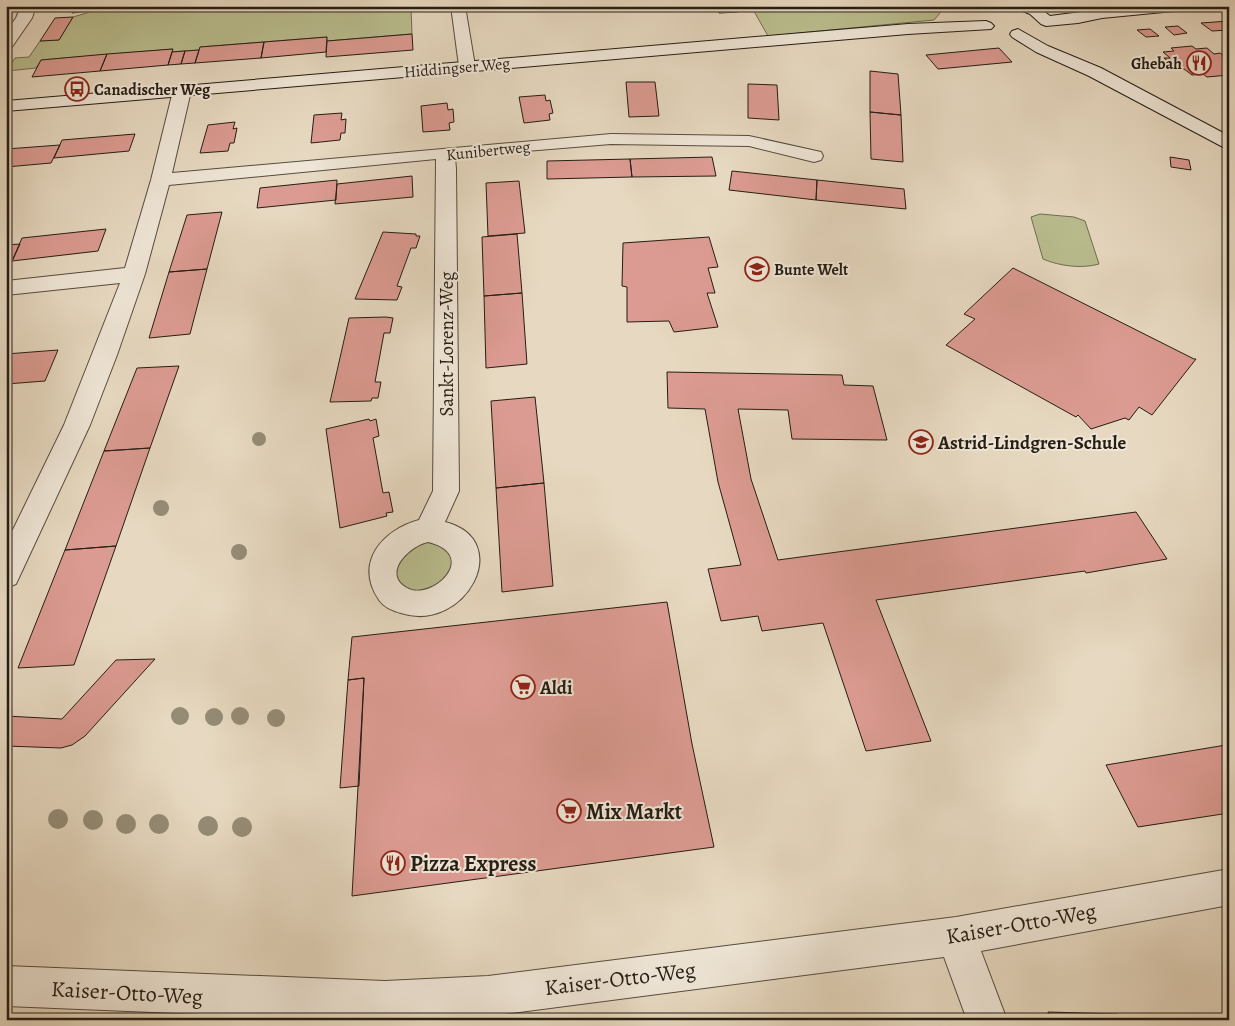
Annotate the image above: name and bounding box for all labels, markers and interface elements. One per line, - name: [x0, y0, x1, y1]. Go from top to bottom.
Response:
- restaurant icon: Ghebah: [1186, 50, 1212, 76]
- street label: Hiddingser Weg: [403, 52, 511, 84]
- place label: Ghebah: [1131, 53, 1182, 75]
- bus stop icon: Canadischer Weg: [64, 76, 90, 102]
- place label: Canadischer Weg: [94, 79, 211, 101]
- street label: Kunibertweg: [445, 136, 531, 166]
- school or university icon: Bunte Welt: [744, 256, 770, 282]
- place label: Bunte Welt: [774, 259, 849, 281]
- street label: Sankt-Lorenz-Weg: [434, 271, 460, 417]
- school or university icon: Astrid-Lindgren-Schule: [908, 429, 934, 455]
- place label: Astrid-Lindgren-Schule: [937, 430, 1126, 456]
- supermarket icon: Aldi: [510, 674, 536, 700]
- place label: Aldi: [539, 675, 573, 701]
- place label: Mix Markt: [586, 797, 683, 827]
- supermarket icon: Mix Markt: [556, 798, 582, 824]
- place label: Pizza Express: [410, 849, 536, 879]
- restaurant icon: Pizza Express: [380, 850, 406, 876]
- street label: Kaiser-Otto-Weg: [944, 896, 1099, 952]
- street label: Kaiser-Otto-Weg: [543, 955, 697, 1003]
- street label: Kaiser-Otto-Weg: [50, 974, 204, 1012]

